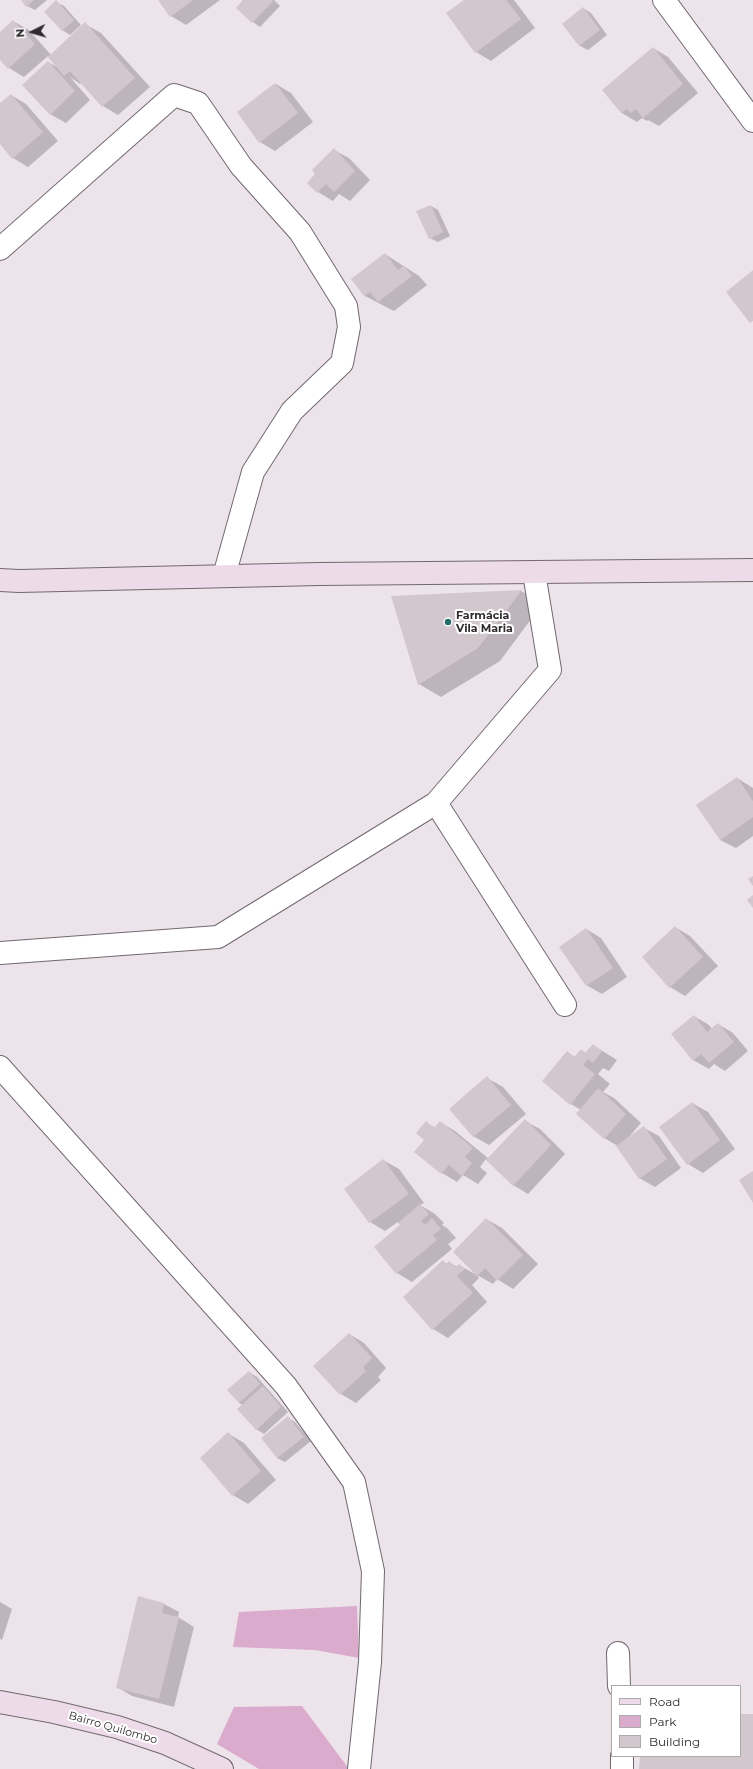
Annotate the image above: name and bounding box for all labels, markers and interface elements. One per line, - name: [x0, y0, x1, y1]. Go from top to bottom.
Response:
- north arrow: [12, 12, 52, 52]
- text: N: [13, 28, 27, 38]
- place label: Farmácia Vila Maria: [456, 609, 513, 635]
- marker: Farmácia Vila Maria: [443, 617, 453, 627]
- legend: [611, 1685, 741, 1757]
- text: Road: [649, 1694, 680, 1709]
- street label: Bairro Quilombo: [67, 1709, 159, 1747]
- text: Park: [649, 1714, 676, 1729]
- text: Building: [649, 1734, 700, 1749]

